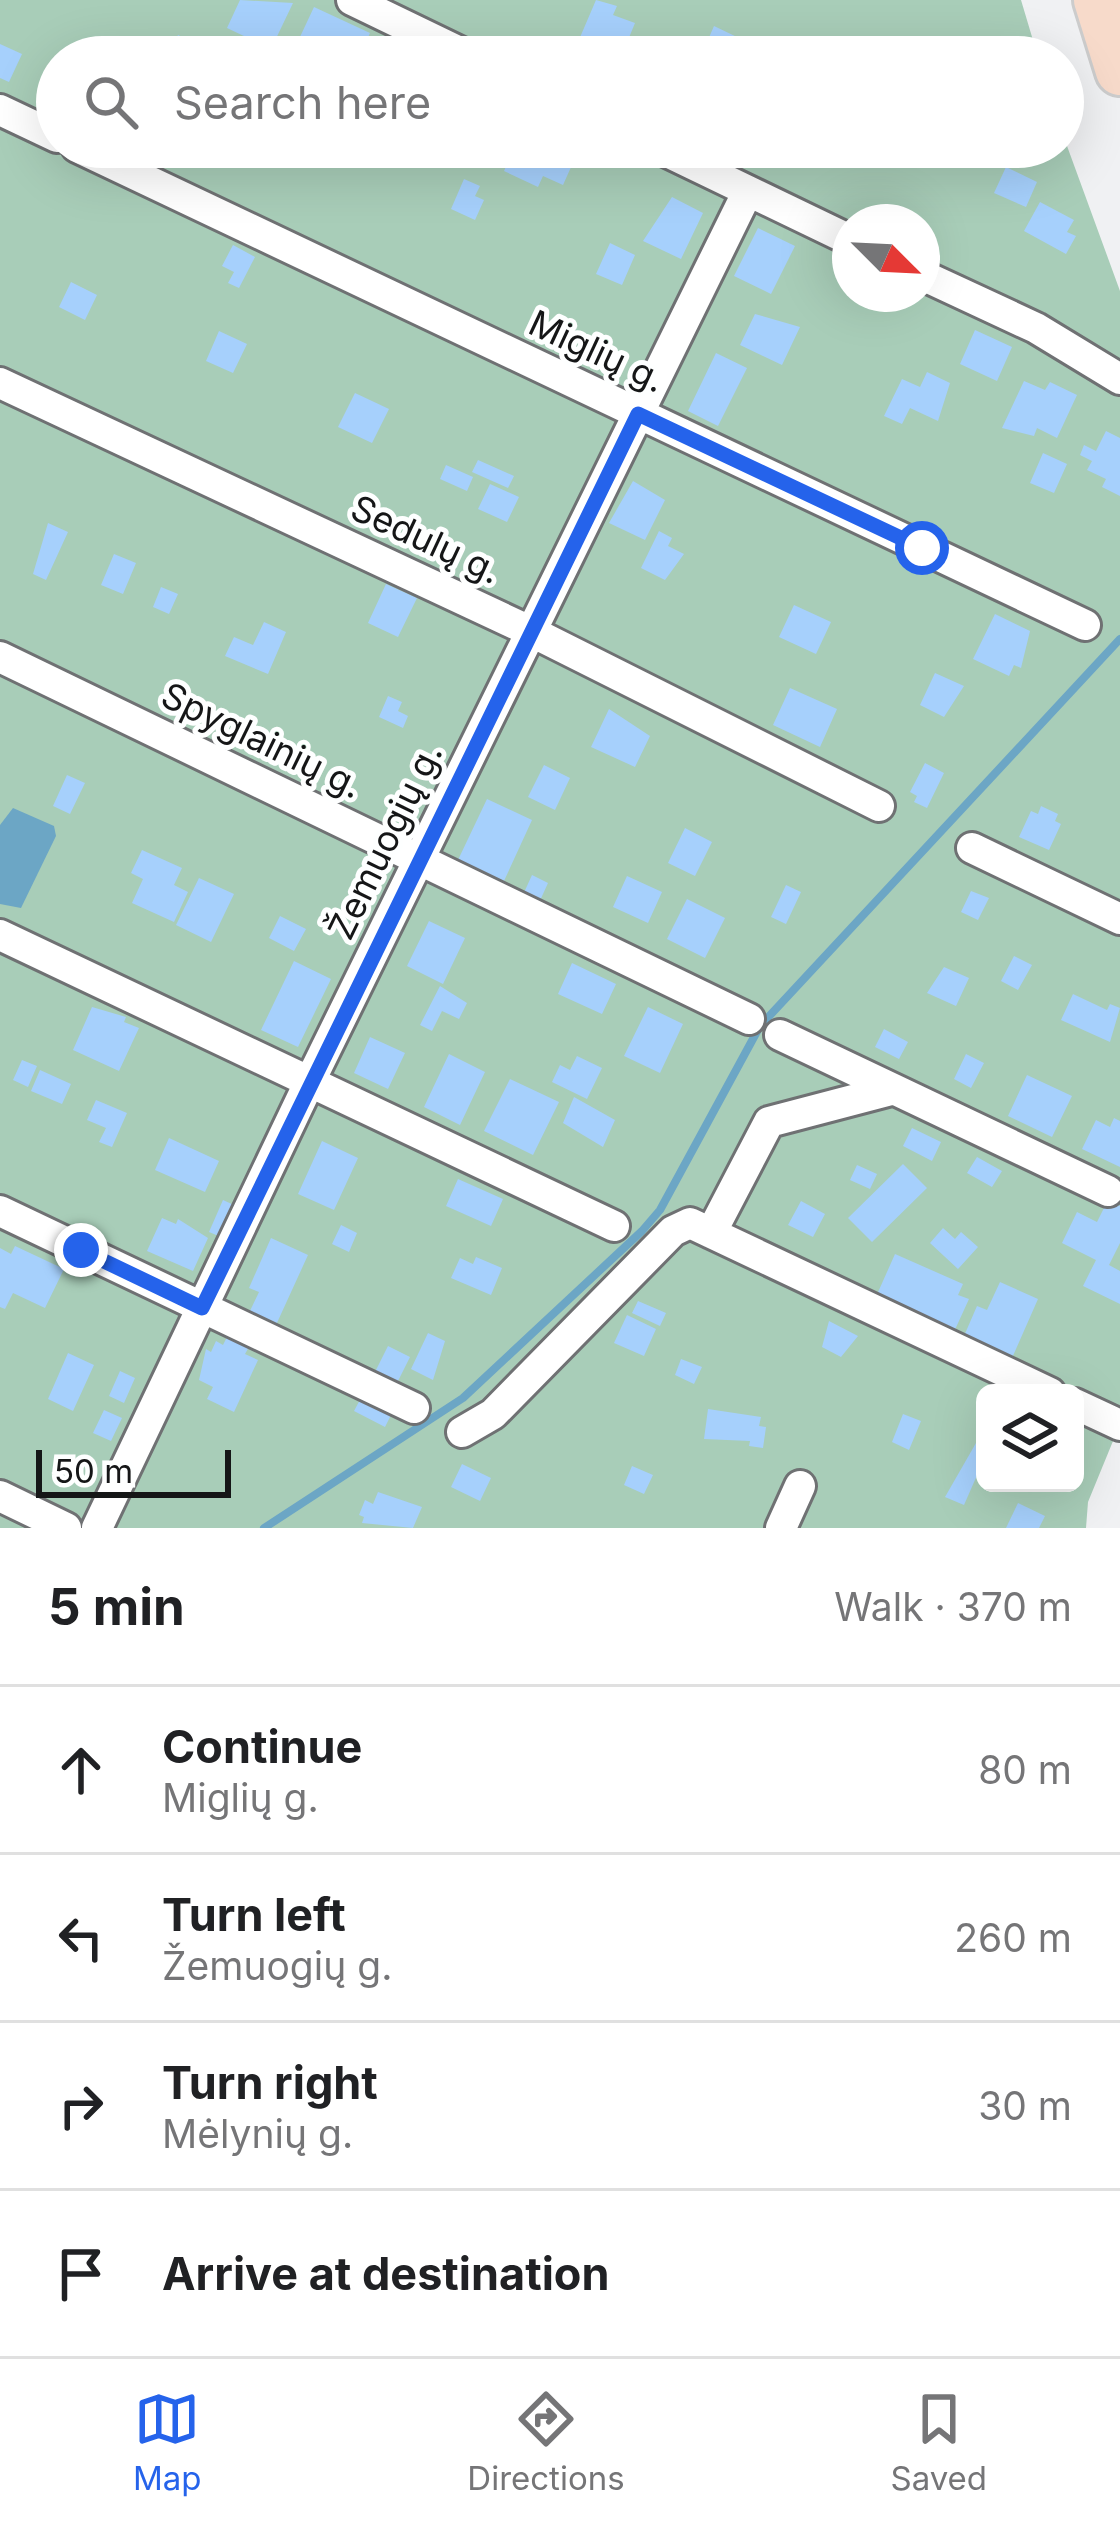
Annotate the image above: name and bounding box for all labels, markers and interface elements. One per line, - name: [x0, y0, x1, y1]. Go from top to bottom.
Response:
- search box: [36, 36, 1084, 168]
- icon: search: [78, 69, 144, 135]
- text: Search here: [174, 75, 431, 130]
- north arrow: [832, 204, 940, 312]
- street label: Miglių g.: [522, 301, 672, 401]
- street label: Sedulų g.: [344, 485, 508, 593]
- route start: [895, 521, 949, 575]
- street label: Spyglainių g.: [155, 673, 369, 807]
- street label: Žemuogių g.: [319, 736, 451, 946]
- route end: [54, 1223, 108, 1277]
- map controls: [976, 1384, 1084, 1492]
- button: layers: [976, 1384, 1084, 1492]
- scale bar: [36, 1444, 231, 1497]
- text: 50 m: [54, 1451, 133, 1491]
- text: 5 min: [48, 1576, 185, 1637]
- text: Walk · 370 m: [834, 1583, 1072, 1630]
- text: Continue: [162, 1719, 362, 1774]
- icon: ahead: [48, 1737, 114, 1803]
- text: 80 m: [978, 1746, 1072, 1793]
- text: Miglių g.: [162, 1774, 319, 1821]
- text: Turn left: [162, 1887, 346, 1942]
- icon: left: [48, 1905, 114, 1971]
- text: 260 m: [954, 1914, 1072, 1961]
- text: Žemuogių g.: [162, 1942, 392, 1989]
- text: Turn right: [162, 2055, 378, 2110]
- icon: right: [48, 2073, 114, 2139]
- text: 30 m: [978, 2082, 1072, 2129]
- text: Mėlynių g.: [162, 2110, 353, 2157]
- icon: arrive: [48, 2241, 114, 2307]
- text: Arrive at destination: [162, 2246, 609, 2301]
- tab: Map: [133, 2386, 201, 2498]
- tab: Directions: [467, 2386, 625, 2498]
- tab: Saved: [890, 2386, 987, 2498]

